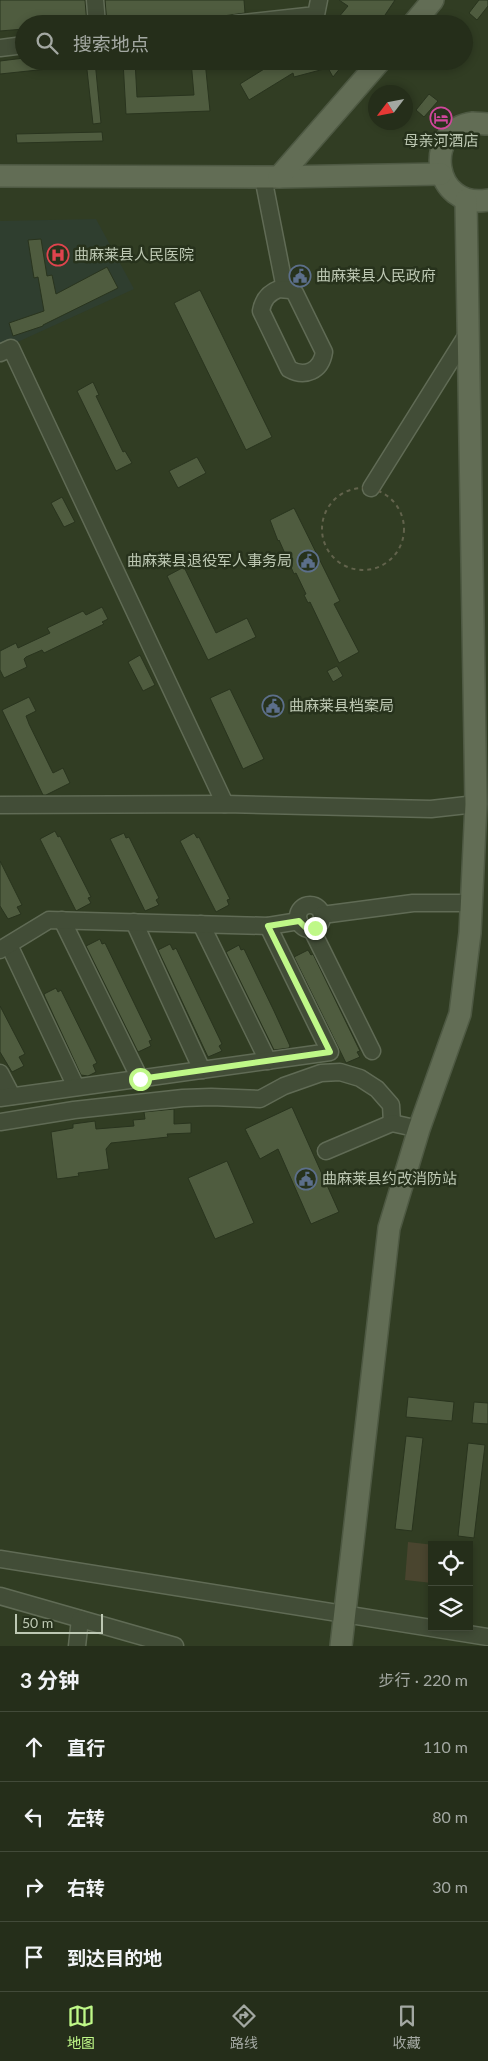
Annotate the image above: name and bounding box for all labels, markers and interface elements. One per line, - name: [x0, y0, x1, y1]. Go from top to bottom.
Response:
- search box: [15, 15, 473, 70]
- icon: search: [33, 29, 61, 57]
- text: 搜索地点: [73, 32, 149, 55]
- north arrow: [368, 85, 413, 130]
- hotel icon: 母亲河酒店: [429, 106, 453, 130]
- place label: 母亲河酒店: [403, 131, 479, 149]
- hospital icon: 曲麻莱县人民医院: [46, 243, 70, 267]
- place label: 曲麻莱县人民医院: [74, 245, 194, 263]
- public building icon: 曲麻莱县人民政府: [288, 264, 312, 288]
- place label: 曲麻莱县人民政府: [316, 266, 436, 284]
- public building icon: 曲麻莱县退役军人事务局: [296, 549, 320, 573]
- place label: 曲麻莱县退役军人事务局: [127, 551, 292, 569]
- public building icon: 曲麻莱县档案局: [261, 694, 285, 718]
- place label: 曲麻莱县档案局: [289, 696, 394, 714]
- route end: [304, 917, 327, 940]
- route start: [129, 1068, 152, 1091]
- public building icon: 曲麻莱县约改消防站: [294, 1167, 318, 1191]
- place label: 曲麻莱县约改消防站: [322, 1169, 457, 1187]
- map controls: [428, 1541, 473, 1631]
- button: locate: [428, 1541, 473, 1586]
- button: layers: [428, 1586, 473, 1631]
- scale bar: [15, 1611, 102, 1634]
- text: 50 m: [22, 1614, 53, 1631]
- text: 3 分钟: [20, 1667, 79, 1692]
- text: 步行 · 220 m: [379, 1670, 468, 1689]
- icon: ahead: [20, 1733, 48, 1761]
- text: 直行: [67, 1736, 105, 1759]
- text: 110 m: [423, 1737, 468, 1756]
- icon: left: [20, 1803, 48, 1831]
- text: 左转: [67, 1806, 105, 1829]
- text: 80 m: [432, 1807, 468, 1826]
- icon: right: [20, 1873, 48, 1901]
- text: 右转: [67, 1876, 105, 1899]
- text: 30 m: [432, 1877, 468, 1896]
- icon: arrive: [20, 1943, 48, 1971]
- text: 到达目的地: [67, 1946, 162, 1969]
- tab: 地图: [67, 2002, 95, 2052]
- tab: 路线: [230, 2002, 258, 2052]
- tab: 收藏: [393, 2002, 421, 2052]

